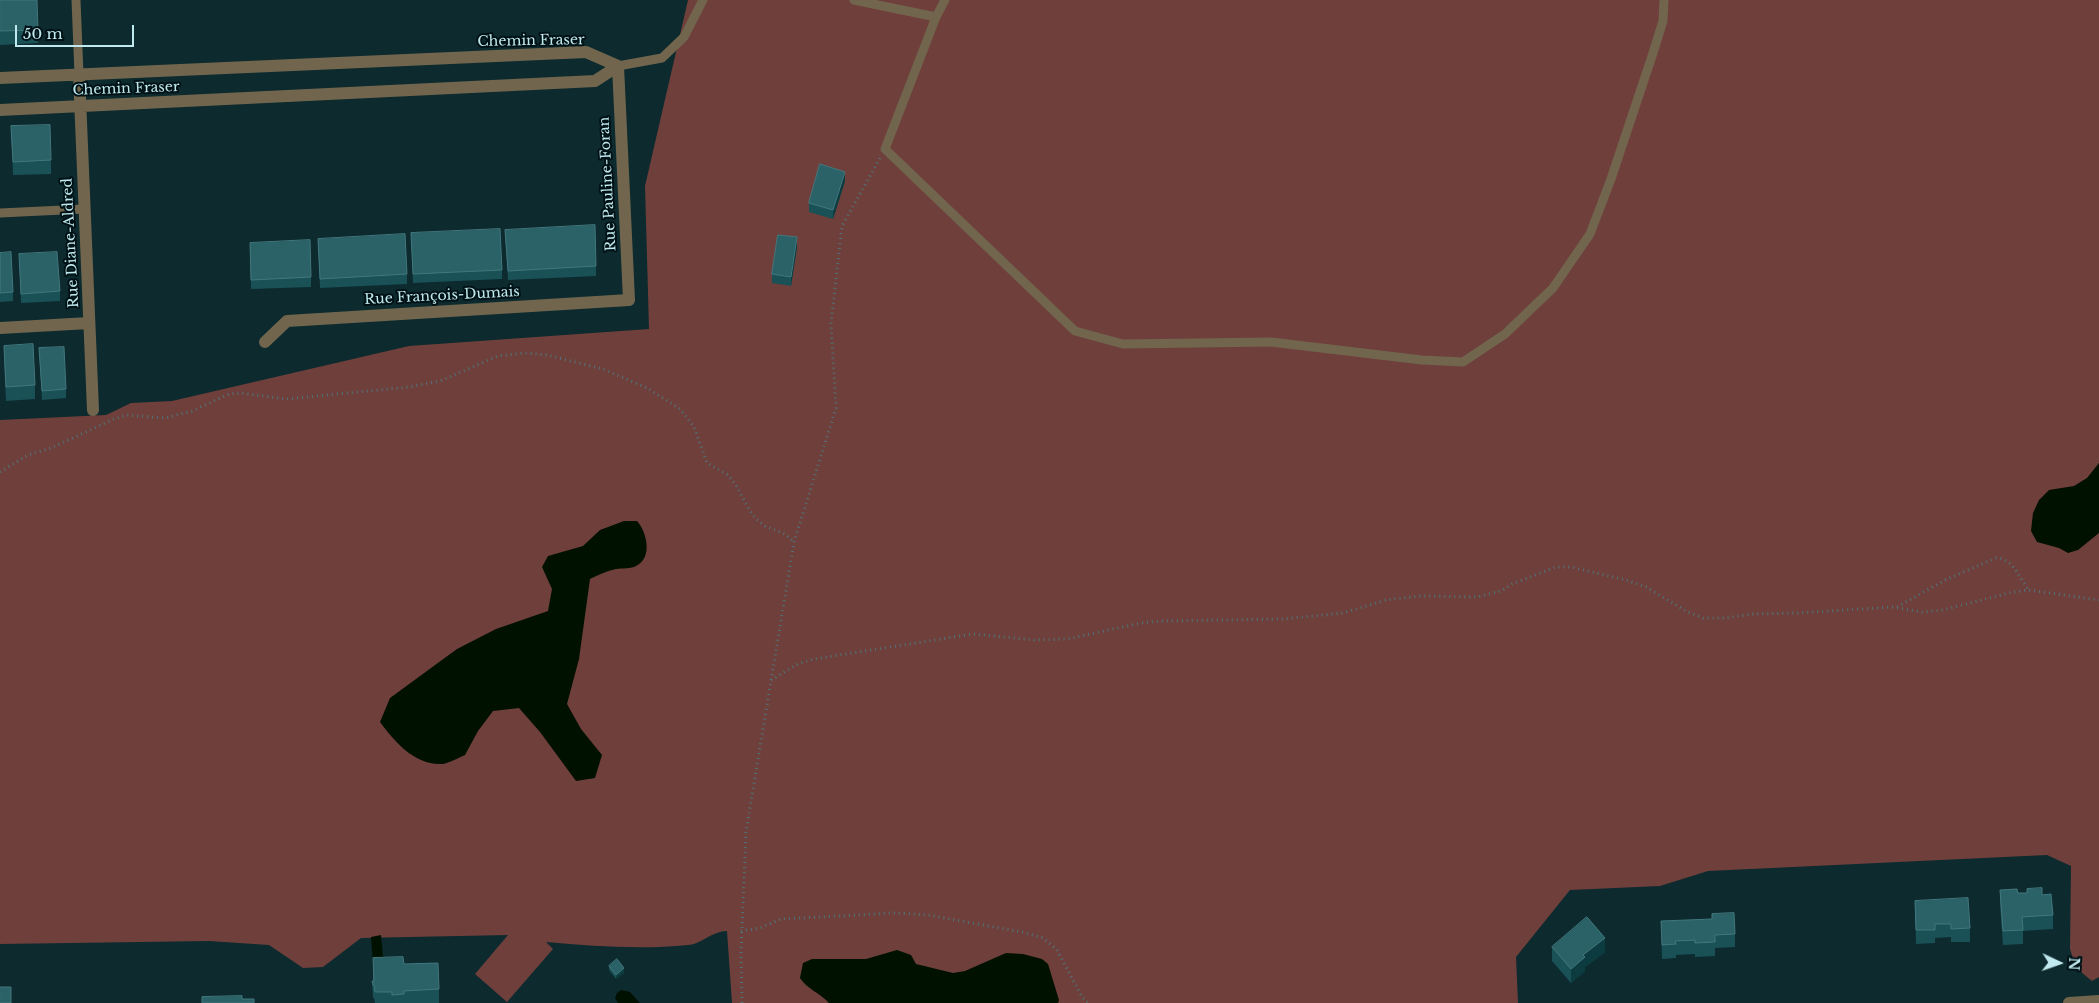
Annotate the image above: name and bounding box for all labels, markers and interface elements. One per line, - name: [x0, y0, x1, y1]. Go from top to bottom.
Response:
- scale bar: [18, 15, 136, 47]
- text: 50 m: [23, 24, 63, 43]
- street label: Chemin Fraser: [477, 32, 585, 50]
- street label: Chemin Fraser: [72, 79, 180, 99]
- street label: Rue Pauline-Foran: [596, 116, 620, 252]
- street label: Rue Diane-Aldred: [59, 178, 83, 308]
- street label: Rue François-Dumais: [364, 284, 520, 308]
- north arrow: [2034, 938, 2084, 988]
- text: N: [2065, 957, 2083, 971]

